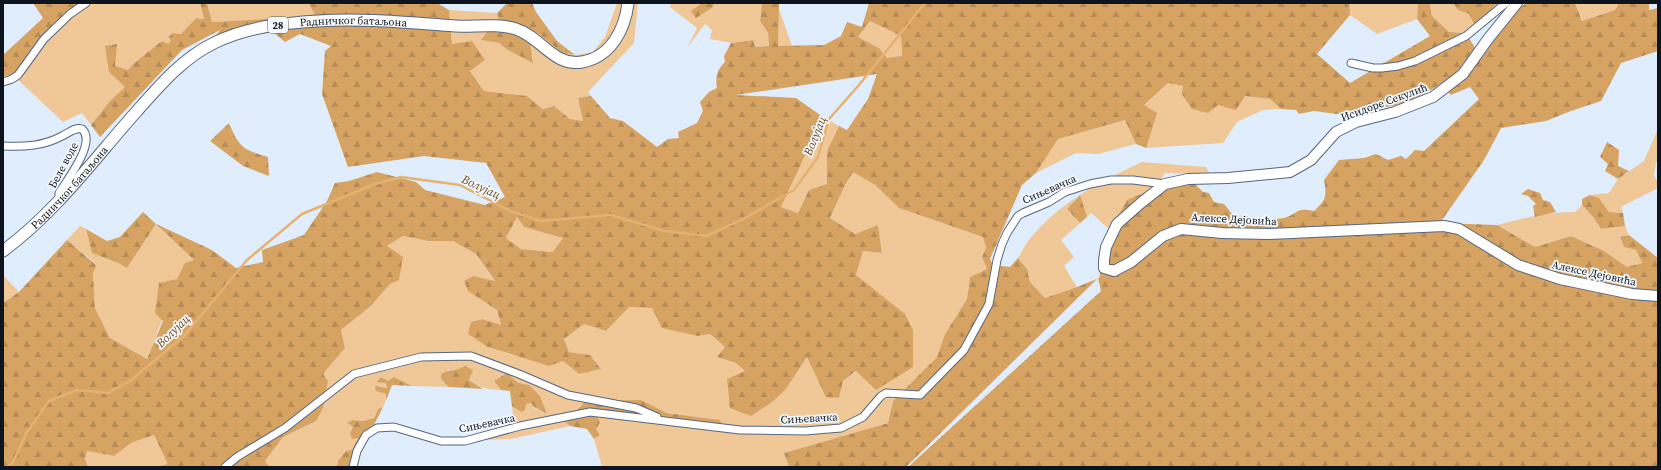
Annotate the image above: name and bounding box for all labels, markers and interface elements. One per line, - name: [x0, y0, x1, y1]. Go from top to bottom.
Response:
- street label: Радничког батаљона: [299, 13, 408, 31]
- road number: 28: [268, 17, 288, 33]
- street label: Исидоре Секулић: [1339, 80, 1430, 125]
- water label: Волујац: [800, 114, 830, 159]
- street label: Беле воде: [45, 139, 82, 191]
- street label: Радничког батаљона: [28, 143, 112, 233]
- water label: Волујац: [458, 171, 503, 203]
- street label: Сињевачка: [1020, 171, 1079, 208]
- street label: Алексе Дејовића: [1191, 210, 1278, 229]
- street label: Алексе Дејовића: [1550, 257, 1638, 290]
- water label: Волујац: [152, 311, 193, 352]
- street label: Сињевачка: [780, 409, 838, 427]
- street label: Сињевачка: [458, 410, 517, 437]

